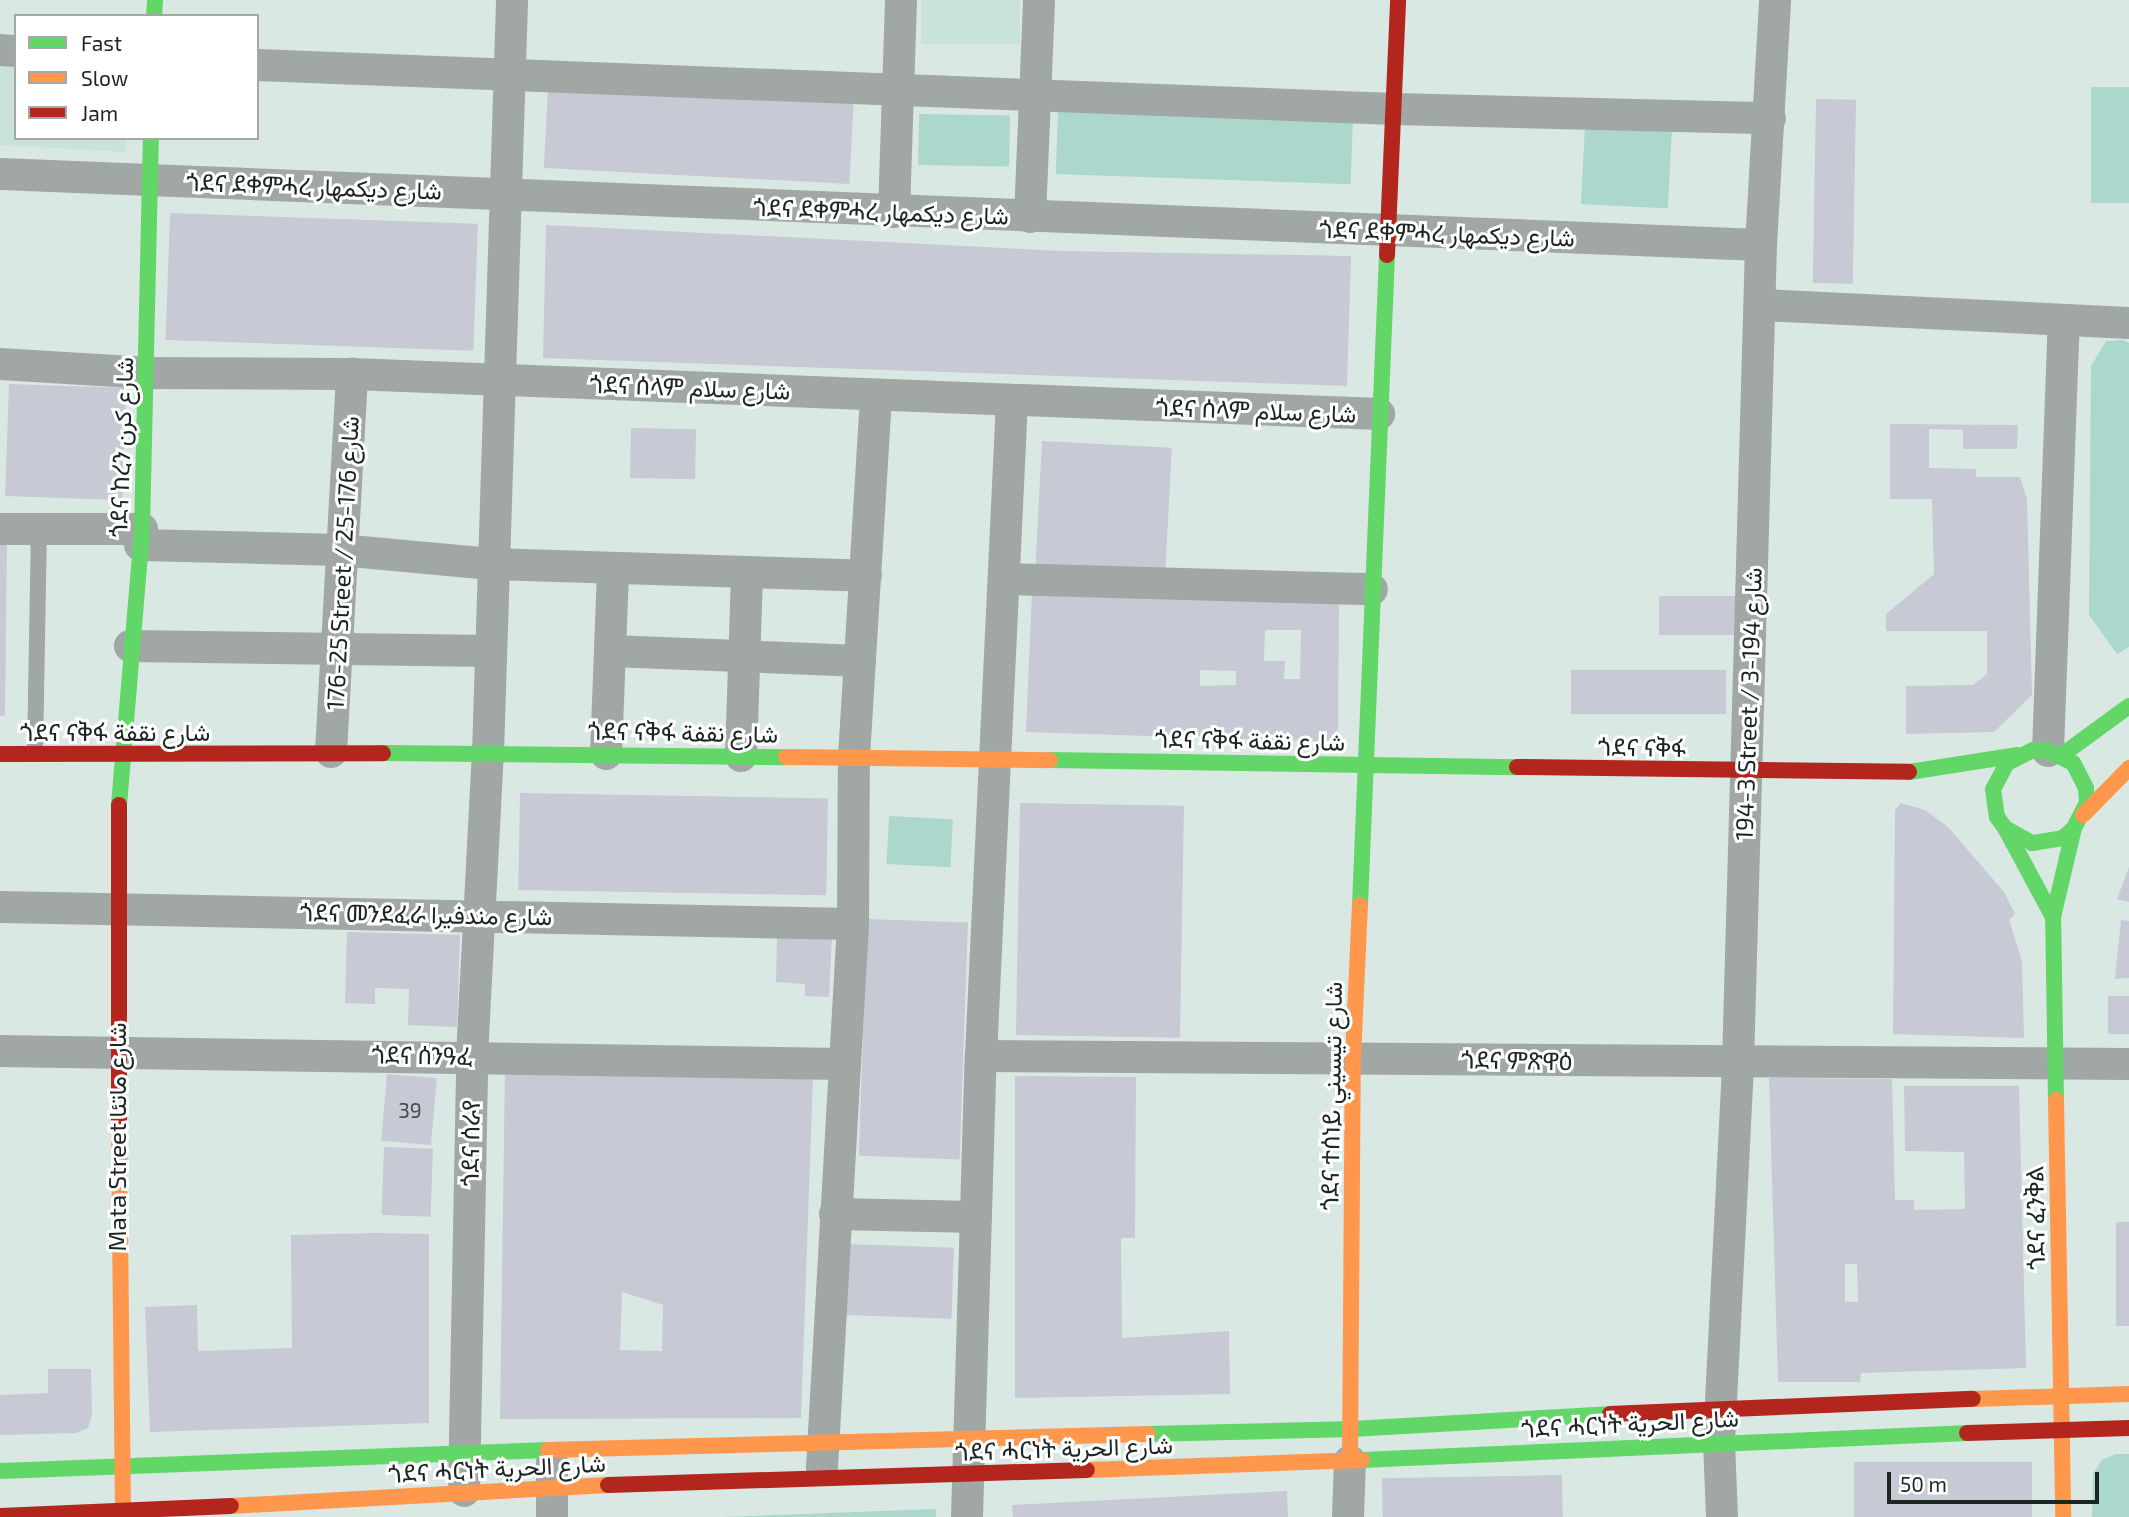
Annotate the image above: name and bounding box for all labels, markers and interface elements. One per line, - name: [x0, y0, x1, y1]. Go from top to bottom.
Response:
- legend: [14, 14, 259, 140]
- text: Fast: [81, 30, 122, 55]
- text: Slow: [81, 65, 128, 90]
- text: Jam: [81, 100, 118, 125]
- street label: ጎደና ደቀምሓረ شارع ديكمهار: [186, 167, 442, 205]
- street label: ጎደና ደቀምሓረ شارع ديكمهار: [753, 192, 1009, 230]
- street label: ጎደና ደቀምሓረ شارع ديكمهار: [1319, 214, 1575, 252]
- street label: ጎደና ከረን شارع كرن: [103, 356, 139, 538]
- street label: ጎደና ሰላም شارع سلام: [589, 369, 791, 405]
- street label: ጎደና ሰላም شارع سلام: [1155, 392, 1357, 428]
- street label: 176-25 Street / شارع 176-25: [320, 415, 364, 711]
- street label: 194-3 Street / شارع 194-3: [1729, 567, 1767, 841]
- street label: ጎደና ናቅፋ شارع نقفة: [588, 716, 778, 748]
- street label: ጎደና ናቅፋ شارع نقفة: [20, 718, 210, 746]
- street label: ጎደና ናቅፋ شارع نقفة: [1155, 724, 1345, 756]
- street label: ጎደና ናቅፋ: [1598, 732, 1686, 762]
- street label: ጎደና መንደፈራ شارع مندفيرا: [300, 897, 552, 931]
- street label: ጎደና ተሰነይ شارع تيسيني: [1315, 982, 1347, 1210]
- street label: Mata Street شارع ماتئا: [103, 1023, 131, 1251]
- street label: ጎደና ሰንዓፈ: [371, 1040, 473, 1070]
- street label: ጎደና ምጽዋዕ: [1461, 1045, 1573, 1075]
- house number: 39: [398, 1097, 422, 1123]
- street label: ጎደና ሰራየ: [455, 1099, 485, 1187]
- street label: ጎደና ፈንቅል: [2020, 1166, 2050, 1270]
- street label: ጎደና ሓርነት شارع الحرية: [1521, 1403, 1739, 1443]
- street label: ጎደና ሓርነት شارع الحرية: [955, 1430, 1173, 1466]
- street label: ጎደና ሓርነት شارع الحرية: [388, 1448, 606, 1488]
- scale bar: [1891, 1458, 2103, 1502]
- text: 50 m: [1900, 1471, 1947, 1496]

